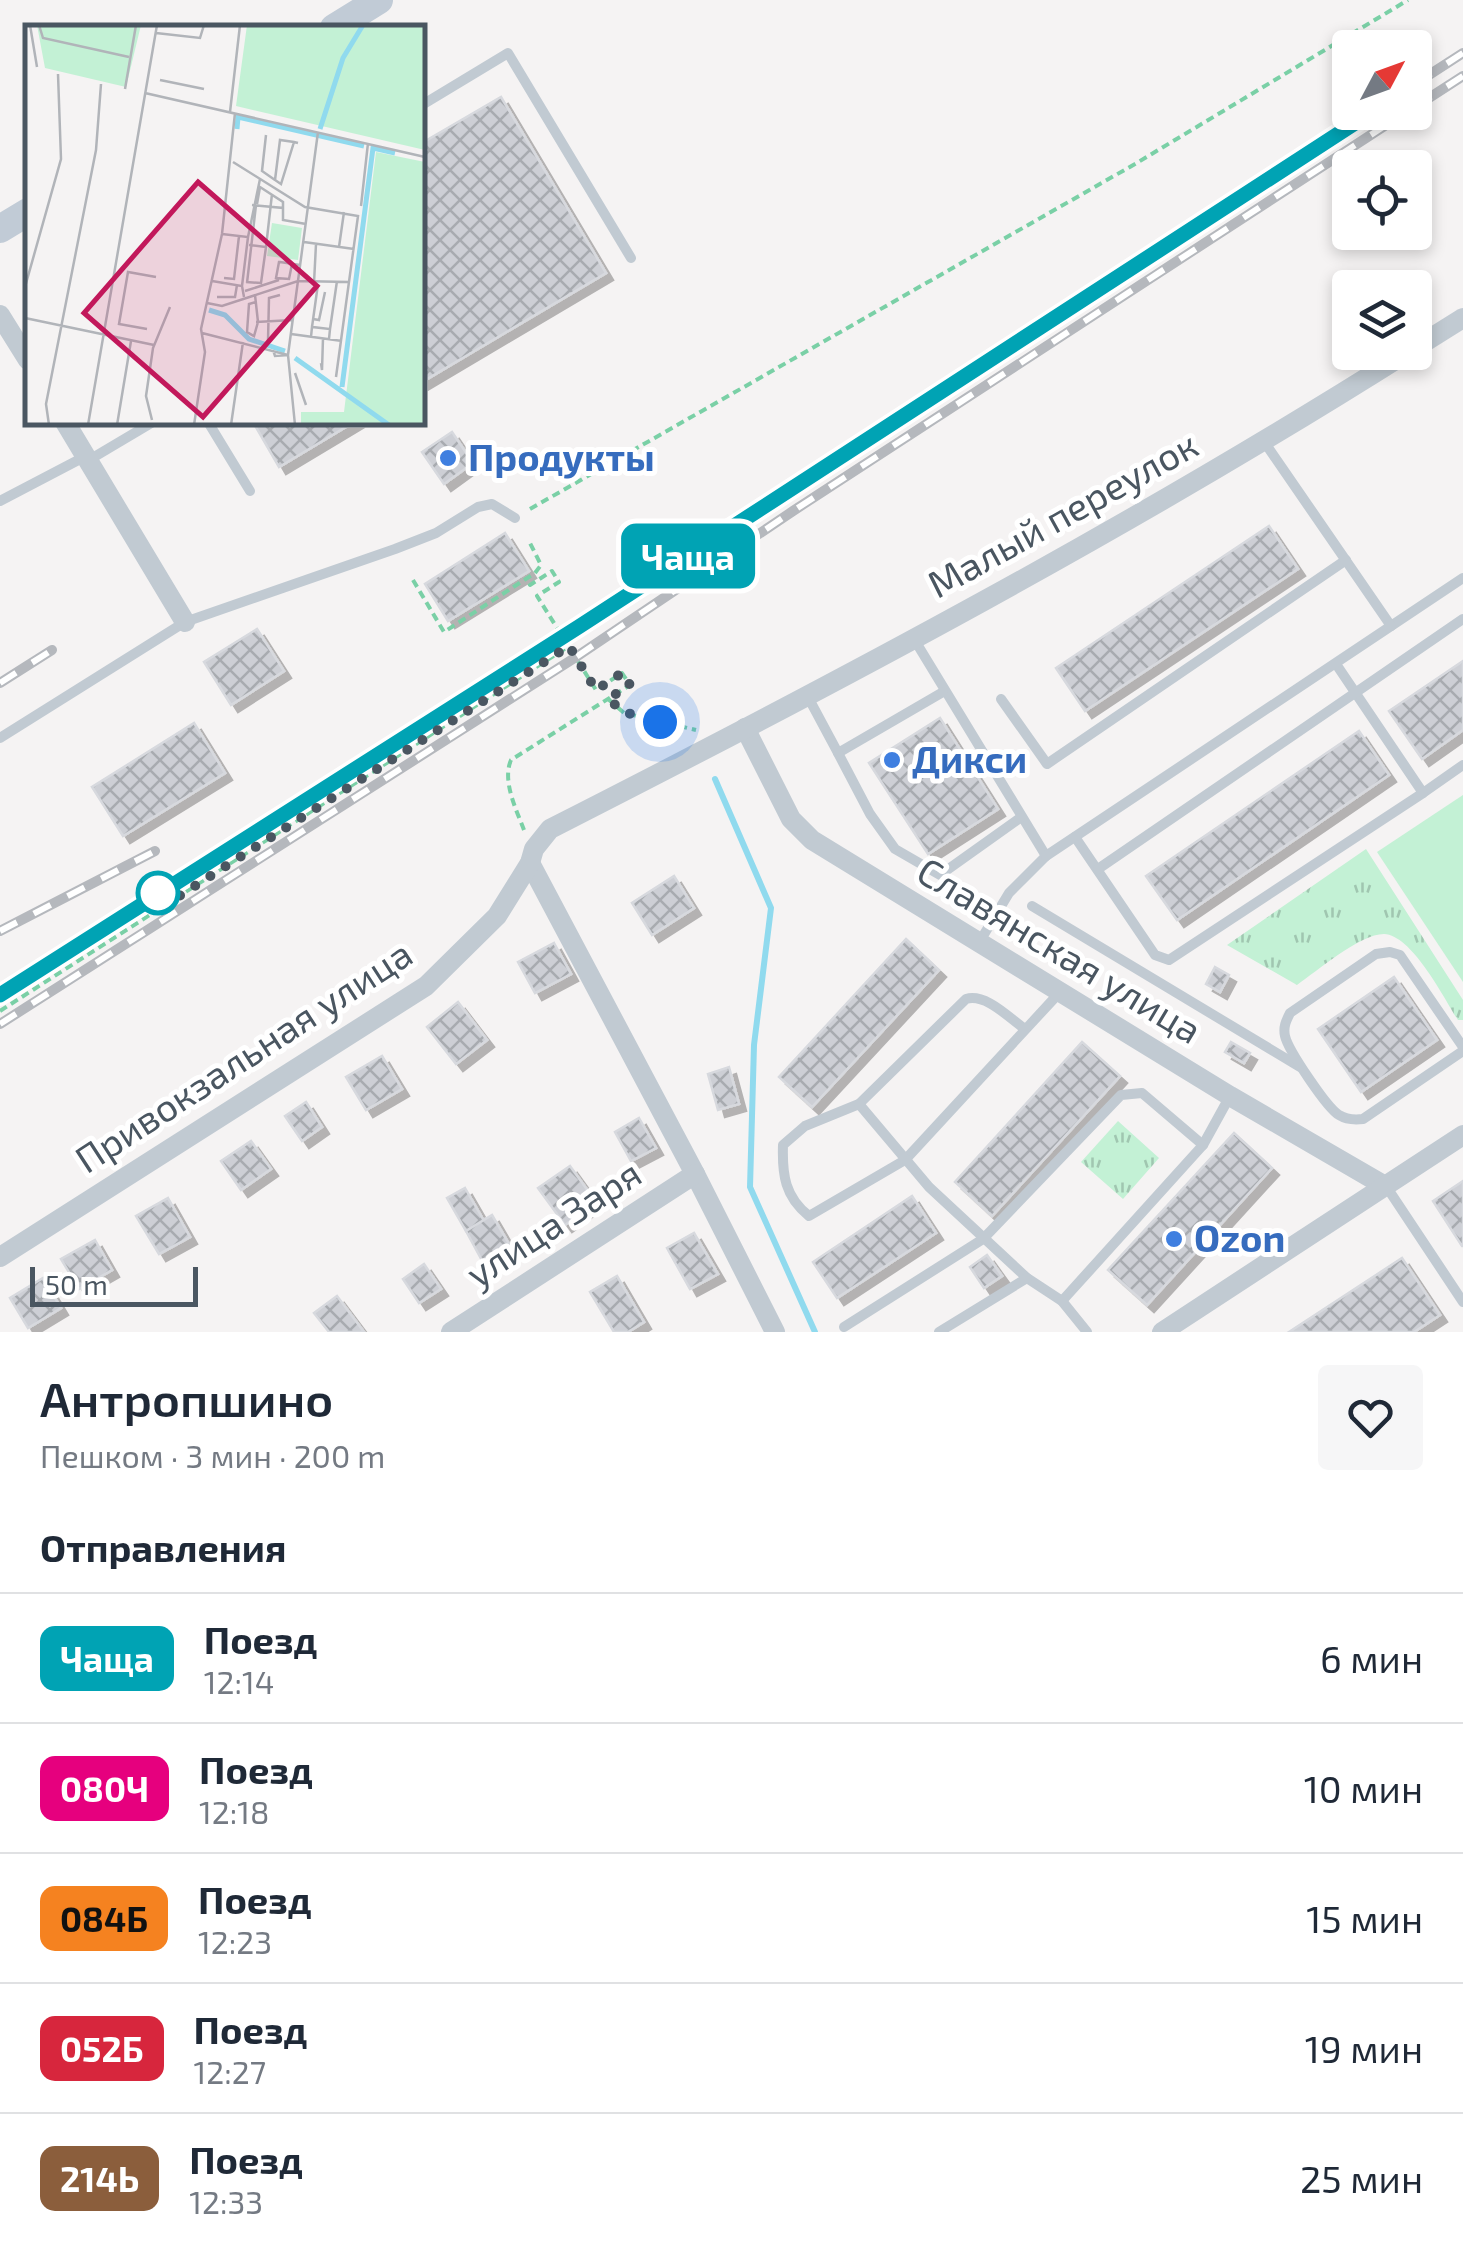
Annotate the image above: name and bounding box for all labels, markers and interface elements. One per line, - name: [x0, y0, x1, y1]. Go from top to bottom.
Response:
- inset map: [25, 25, 425, 425]
- north arrow: [1332, 30, 1432, 130]
- map controls: [1332, 30, 1432, 370]
- button: locate: [1332, 150, 1432, 250]
- button: layers: [1332, 270, 1432, 370]
- street label: Малый переулок: [919, 420, 1205, 606]
- place label: Продукты: [468, 433, 655, 479]
- marker: Продукты: [437, 447, 459, 469]
- line badge: Чаща: [618, 524, 758, 588]
- text: Чаща: [641, 535, 735, 577]
- your location: [635, 697, 685, 747]
- place label: Дикси: [912, 735, 1027, 781]
- marker: Дикси: [881, 749, 903, 771]
- street label: Славянская улица: [910, 846, 1210, 1052]
- unlabelled marker: [137, 872, 179, 914]
- street label: Привокзальная улица: [66, 929, 420, 1181]
- street label: улица Заря: [457, 1149, 649, 1296]
- place label: Ozon: [1194, 1214, 1285, 1260]
- marker: Ozon: [1163, 1228, 1185, 1250]
- scale bar: [30, 1262, 198, 1306]
- text: 50 m: [45, 1267, 108, 1301]
- button: heart: [1318, 1365, 1423, 1470]
- text: Антропшино: [40, 1369, 333, 1427]
- text: Пешком · 3 мин · 200 m: [40, 1436, 385, 1474]
- text: Отправления: [40, 1524, 287, 1570]
- text: Поезд: [204, 1616, 318, 1662]
- text: 6 мин: [1320, 1635, 1423, 1681]
- text: Чаща: [60, 1637, 154, 1679]
- text: 12:14: [204, 1662, 274, 1700]
- text: Поезд: [199, 1746, 313, 1792]
- text: 10 мин: [1304, 1765, 1423, 1811]
- text: 080Ч: [60, 1767, 149, 1809]
- text: 12:18: [199, 1792, 270, 1830]
- text: Поезд: [198, 1876, 312, 1922]
- text: 15 мин: [1306, 1895, 1423, 1941]
- text: 084Б: [60, 1897, 148, 1939]
- text: 12:23: [198, 1922, 272, 1960]
- text: Поезд: [194, 2006, 307, 2052]
- text: 19 мин: [1305, 2025, 1423, 2071]
- text: 052Б: [60, 2027, 144, 2069]
- text: 12:27: [194, 2052, 266, 2090]
- text: Поезд: [189, 2136, 303, 2182]
- text: 25 мин: [1300, 2155, 1423, 2201]
- text: 214Ь: [60, 2157, 139, 2199]
- text: 12:33: [189, 2182, 263, 2220]

